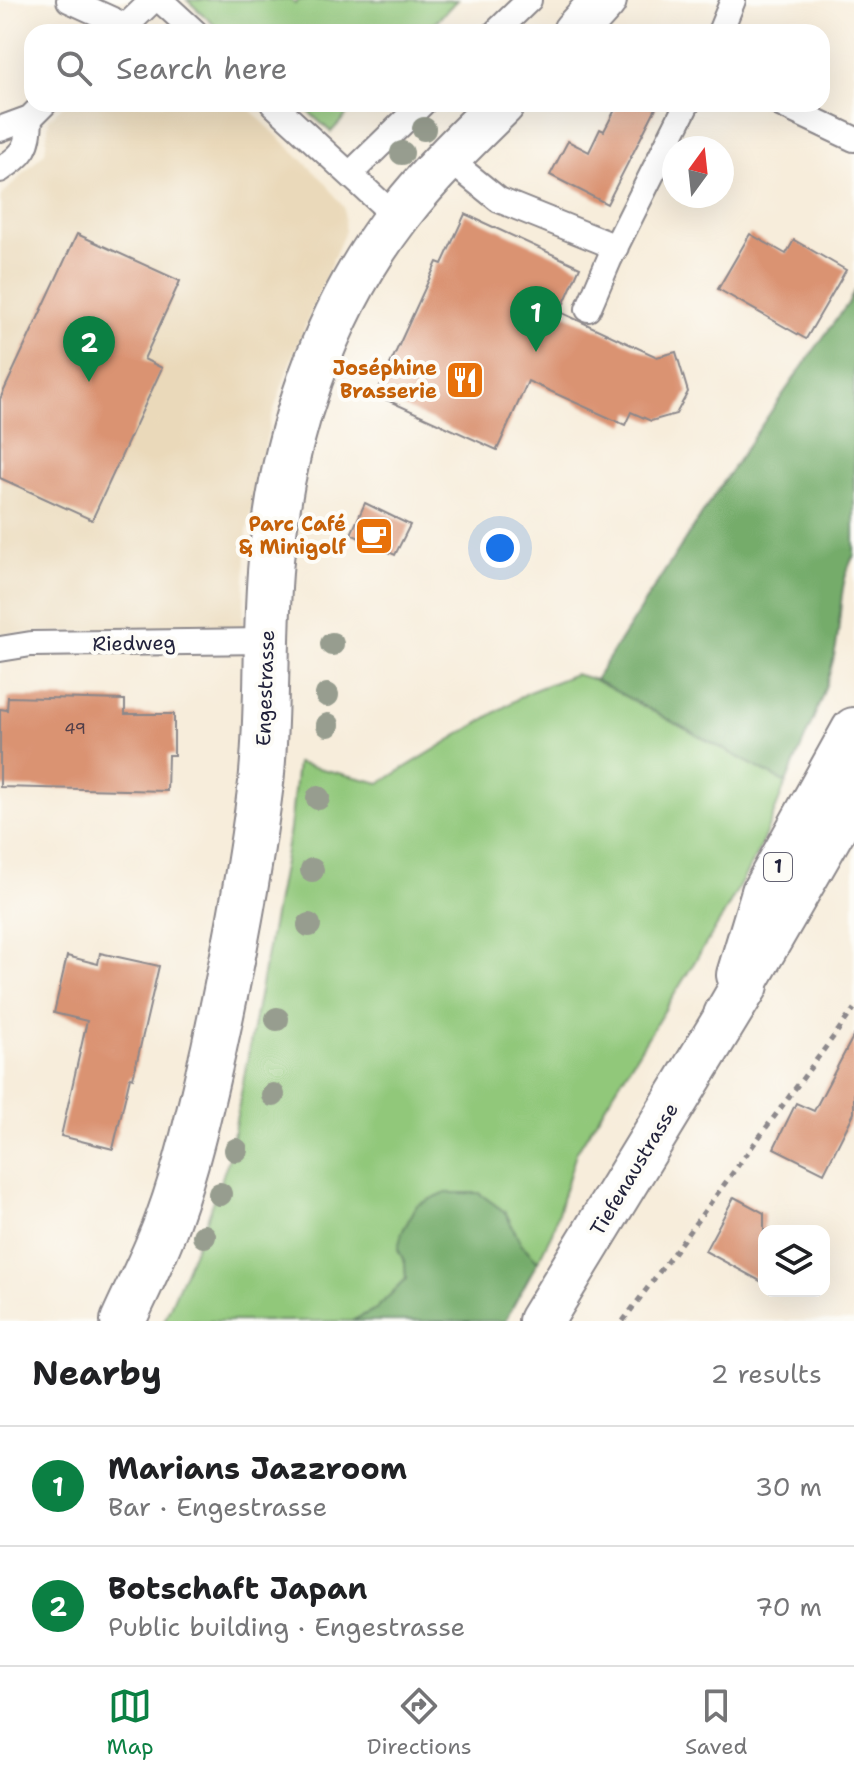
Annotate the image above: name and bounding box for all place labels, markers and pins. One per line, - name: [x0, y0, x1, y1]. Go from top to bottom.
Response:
- pin: 1: [510, 286, 562, 352]
- pin: 2: [63, 316, 115, 382]
- place label: Joséphine Brasserie: [332, 355, 437, 404]
- restaurant icon: Joséphine Brasserie: [444, 359, 486, 401]
- place label: Parc Café & Minigolf: [239, 511, 346, 560]
- cafe icon: Parc Café & Minigolf: [353, 515, 395, 557]

